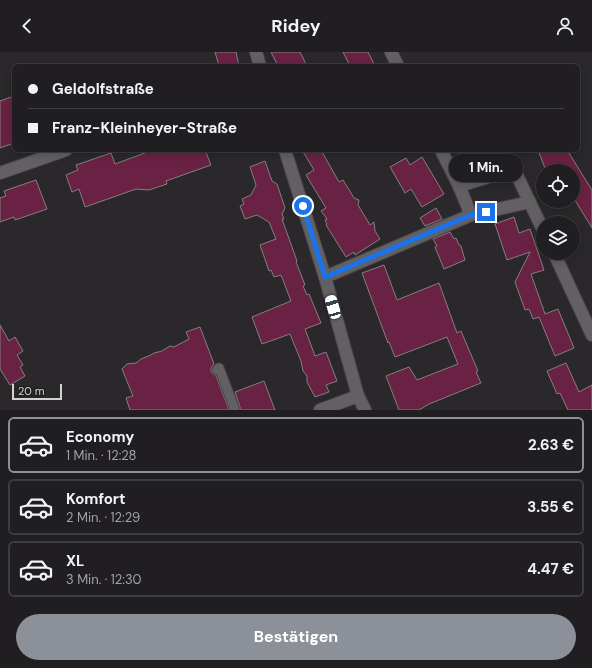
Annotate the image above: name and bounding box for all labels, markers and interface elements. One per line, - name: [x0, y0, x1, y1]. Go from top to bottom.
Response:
- text: Ridey: [271, 14, 321, 38]
- icon: back: [16, 15, 38, 37]
- icon: person: [554, 15, 576, 37]
- text: Geldolfstraße: [52, 79, 154, 99]
- text: Franz-Kleinheyer-Straße: [52, 118, 237, 138]
- callout: 1 Min.: [449, 154, 523, 182]
- text: 1 Min.: [469, 159, 503, 176]
- map controls: [536, 164, 580, 260]
- button: locate: [536, 164, 580, 208]
- route start: [294, 197, 312, 215]
- route end: [477, 203, 495, 221]
- button: layers: [536, 216, 580, 260]
- car: [324, 294, 342, 320]
- scale bar: [12, 382, 62, 401]
- text: 20 m: [18, 384, 44, 398]
- icon: car: [18, 427, 54, 463]
- text: Economy: [66, 427, 134, 447]
- text: 2.63 €: [528, 435, 574, 455]
- text: 1 Min. · 12:28: [66, 447, 136, 464]
- icon: car: [18, 489, 54, 525]
- text: Komfort: [66, 489, 125, 509]
- text: 3.55 €: [527, 497, 574, 517]
- text: 2 Min. · 12:29: [66, 509, 140, 526]
- icon: car: [18, 551, 54, 587]
- text: XL: [66, 551, 84, 571]
- text: 4.47 €: [527, 559, 574, 579]
- text: 3 Min. · 12:30: [66, 571, 141, 588]
- button: Bestätigen: [16, 614, 576, 660]

